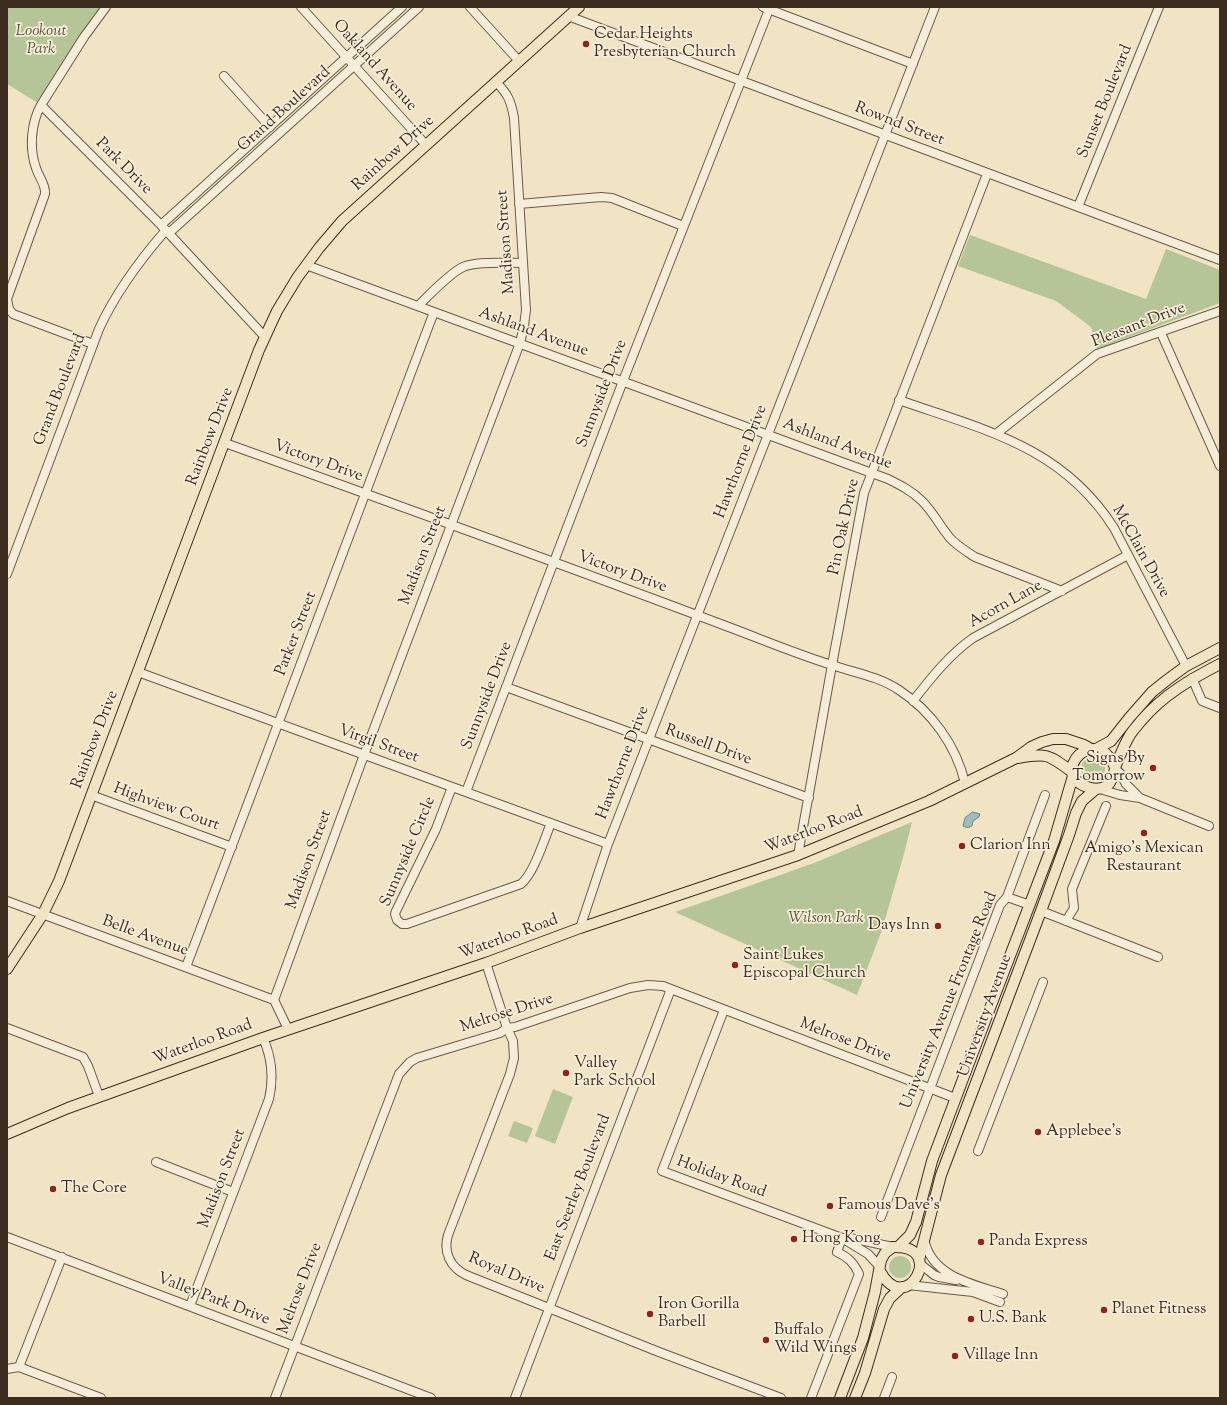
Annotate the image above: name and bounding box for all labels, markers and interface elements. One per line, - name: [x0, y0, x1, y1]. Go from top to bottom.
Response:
- street label: Oakland Avenue: [328, 16, 420, 116]
- park label: Lookout Park: [16, 22, 66, 60]
- place label: Cedar Heights Presbyterian Church: [594, 25, 736, 63]
- marker: Cedar Heights Presbyterian Church: [581, 39, 591, 49]
- street label: Sunset Boulevard: [1074, 42, 1138, 162]
- street label: Grand Boulevard: [235, 63, 335, 157]
- street label: Rownd Street: [852, 99, 946, 151]
- street label: Rainbow Drive: [349, 112, 439, 196]
- street label: Park Drive: [91, 135, 155, 199]
- street label: Madison Street: [494, 189, 520, 295]
- street label: Pleasant Drive: [1090, 299, 1188, 353]
- street label: Ashland Avenue: [475, 304, 591, 362]
- street label: Grand Boulevard: [31, 331, 91, 449]
- street label: Sunnyside Drive: [574, 337, 632, 451]
- street label: Rainbow Drive: [183, 385, 239, 489]
- street label: Hawthorne Drive: [712, 403, 772, 521]
- street label: Ashland Avenue: [780, 415, 894, 475]
- street label: Victory Drive: [271, 437, 365, 487]
- street label: Pin Oak Drive: [825, 477, 865, 577]
- street label: McClain Drive: [1107, 503, 1173, 601]
- street label: Madison Street: [396, 504, 452, 608]
- street label: Victory Drive: [575, 548, 669, 598]
- street label: Acorn Lane: [966, 577, 1046, 633]
- street label: Parker Street: [272, 589, 322, 679]
- street label: Sunnyside Drive: [459, 639, 517, 753]
- street label: Rainbow Drive: [68, 688, 124, 792]
- street label: Hawthorne Drive: [594, 704, 654, 822]
- street label: Russell Drive: [662, 721, 754, 771]
- street label: Virgil Street: [335, 722, 421, 768]
- place label: Signs By Tomorrow: [1072, 749, 1145, 787]
- marker: Signs By Tomorrow: [1148, 763, 1158, 773]
- street label: Highview Court: [110, 780, 222, 836]
- street label: Sunnyside Circle: [377, 794, 441, 910]
- street label: Waterloo Road: [762, 803, 866, 859]
- street label: Madison Street: [283, 808, 337, 912]
- marker: Amigo's Mexican Restaurant: [1139, 828, 1149, 838]
- place label: Clarion Inn: [970, 836, 1051, 856]
- place label: Amigo's Mexican Restaurant: [1084, 839, 1204, 877]
- marker: Clarion Inn: [957, 841, 967, 851]
- street label: University Avenue Frontage Road: [898, 890, 1002, 1112]
- park label: Wilson Park: [788, 909, 864, 929]
- street label: Waterloo Road: [457, 911, 561, 965]
- street label: Belle Avenue: [99, 912, 191, 962]
- place label: Days Inn: [868, 916, 930, 936]
- marker: Days Inn: [933, 921, 943, 931]
- place label: Saint Lukes Episcopal Church: [743, 946, 866, 984]
- street label: University Avenue: [955, 952, 1017, 1080]
- marker: Saint Lukes Episcopal Church: [730, 960, 740, 970]
- street label: Melrose Drive: [458, 990, 556, 1038]
- street label: Melrose Drive: [796, 1015, 894, 1067]
- street label: Waterloo Road: [151, 1016, 255, 1070]
- place label: Valley Park School: [574, 1054, 656, 1092]
- marker: Valley Park School: [561, 1068, 571, 1078]
- street label: East Seerley Boulevard: [542, 1112, 616, 1264]
- place label: Applebee's: [1046, 1122, 1121, 1142]
- street label: Madison Street: [195, 1127, 251, 1231]
- marker: Applebee's: [1033, 1127, 1043, 1137]
- street label: Holiday Road: [674, 1153, 768, 1203]
- place label: The Core: [61, 1179, 127, 1199]
- marker: The Core: [48, 1184, 58, 1194]
- place label: Famous Dave's: [838, 1196, 940, 1216]
- marker: Famous Dave's: [825, 1201, 835, 1211]
- place label: Hong Kong: [802, 1229, 881, 1249]
- place label: Panda Express: [989, 1232, 1087, 1252]
- marker: Hong Kong: [789, 1234, 799, 1244]
- marker: Panda Express: [976, 1237, 986, 1247]
- street label: Melrose Drive: [275, 1240, 327, 1338]
- street label: Royal Drive: [465, 1249, 547, 1299]
- street label: Valley Park Drive: [154, 1270, 272, 1330]
- place label: Iron Gorilla Barbell: [658, 1295, 740, 1333]
- place label: Planet Fitness: [1112, 1300, 1206, 1320]
- marker: Planet Fitness: [1099, 1305, 1109, 1315]
- marker: Iron Gorilla Barbell: [645, 1309, 655, 1319]
- place label: U.S. Bank: [979, 1309, 1047, 1329]
- marker: U.S. Bank: [966, 1314, 976, 1324]
- place label: Buffalo Wild Wings: [774, 1321, 857, 1359]
- marker: Buffalo Wild Wings: [761, 1335, 771, 1345]
- place label: Village Inn: [963, 1346, 1038, 1366]
- marker: Village Inn: [950, 1351, 960, 1361]

